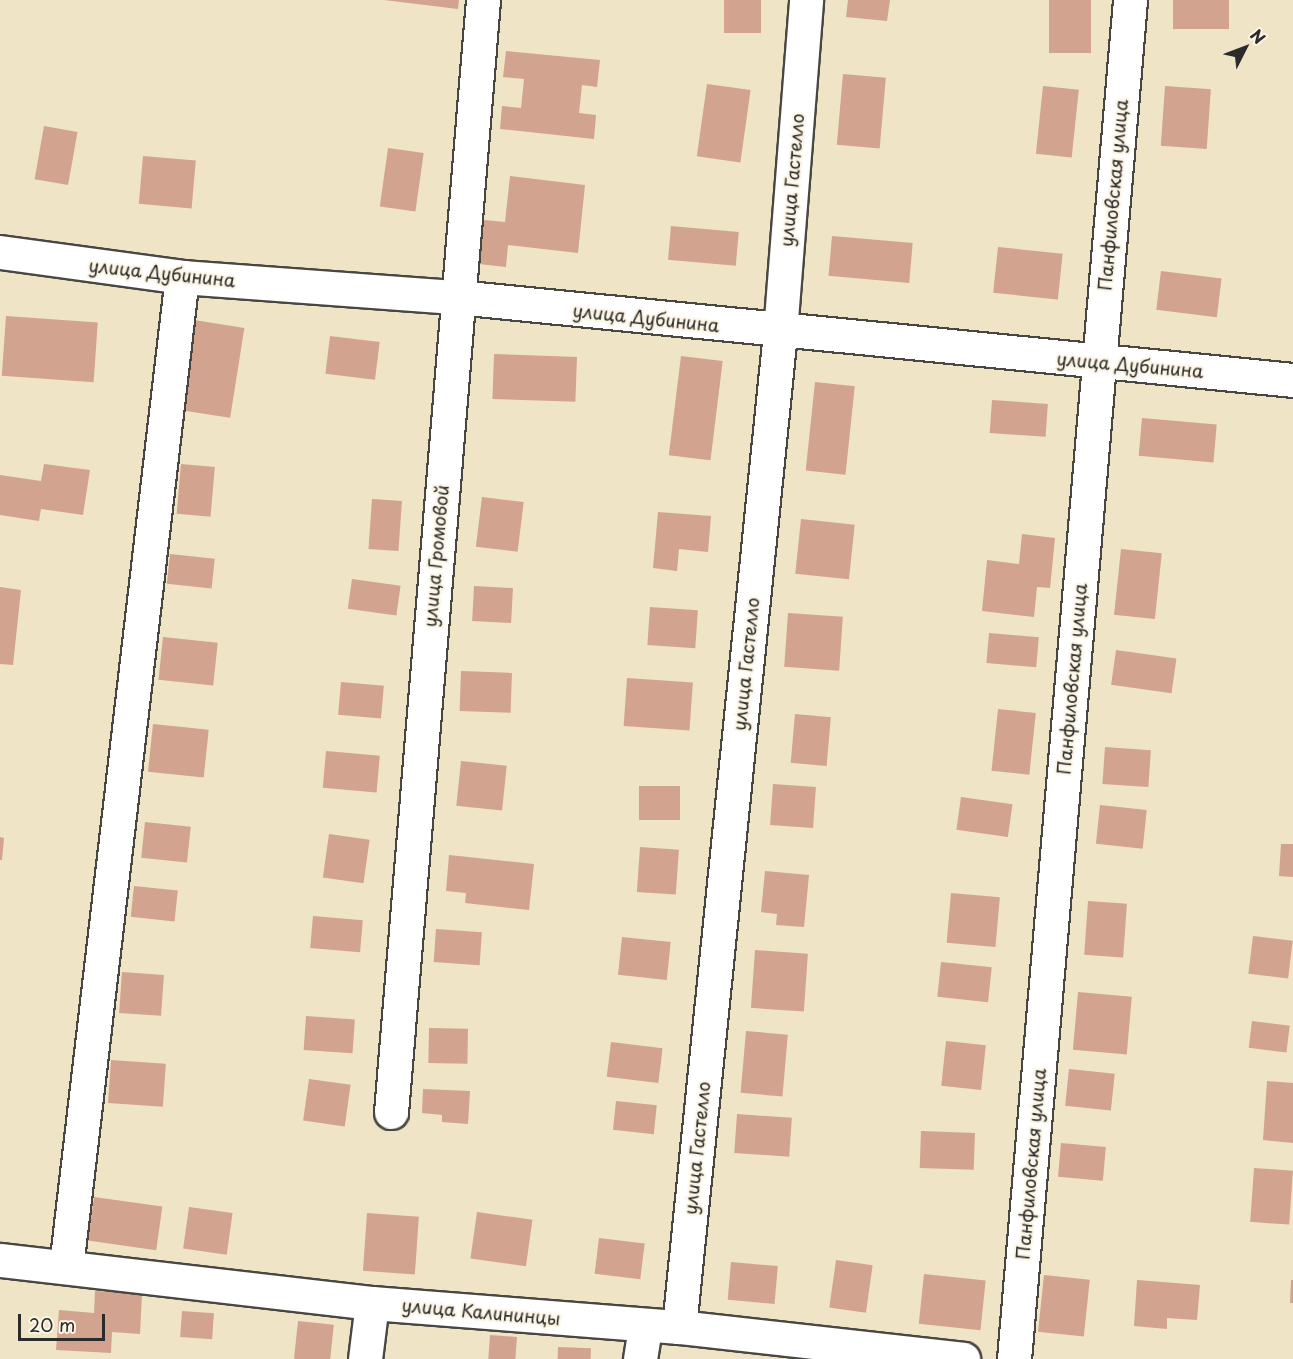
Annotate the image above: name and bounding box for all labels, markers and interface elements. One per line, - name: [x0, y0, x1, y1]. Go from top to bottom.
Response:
- north arrow: [1215, 18, 1275, 78]
- text: N: [1245, 23, 1272, 49]
- street label: Панфиловская улица: [1094, 98, 1132, 292]
- street label: улица Гастелло: [775, 112, 809, 248]
- street label: улица Дубинина: [87, 255, 237, 291]
- street label: улица Дубинина: [571, 300, 721, 336]
- street label: улица Дубинина: [1055, 348, 1205, 382]
- street label: улица Громовой: [419, 484, 453, 628]
- street label: Панфиловская улица: [1053, 582, 1091, 776]
- street label: улица Гастелло: [728, 596, 764, 732]
- street label: Панфиловская улица: [1012, 1067, 1050, 1261]
- street label: улица Гастелло: [679, 1080, 715, 1216]
- street label: улица Калининцы: [401, 1294, 561, 1330]
- scale bar: [21, 1302, 108, 1340]
- text: 20 m: [29, 1311, 75, 1338]

